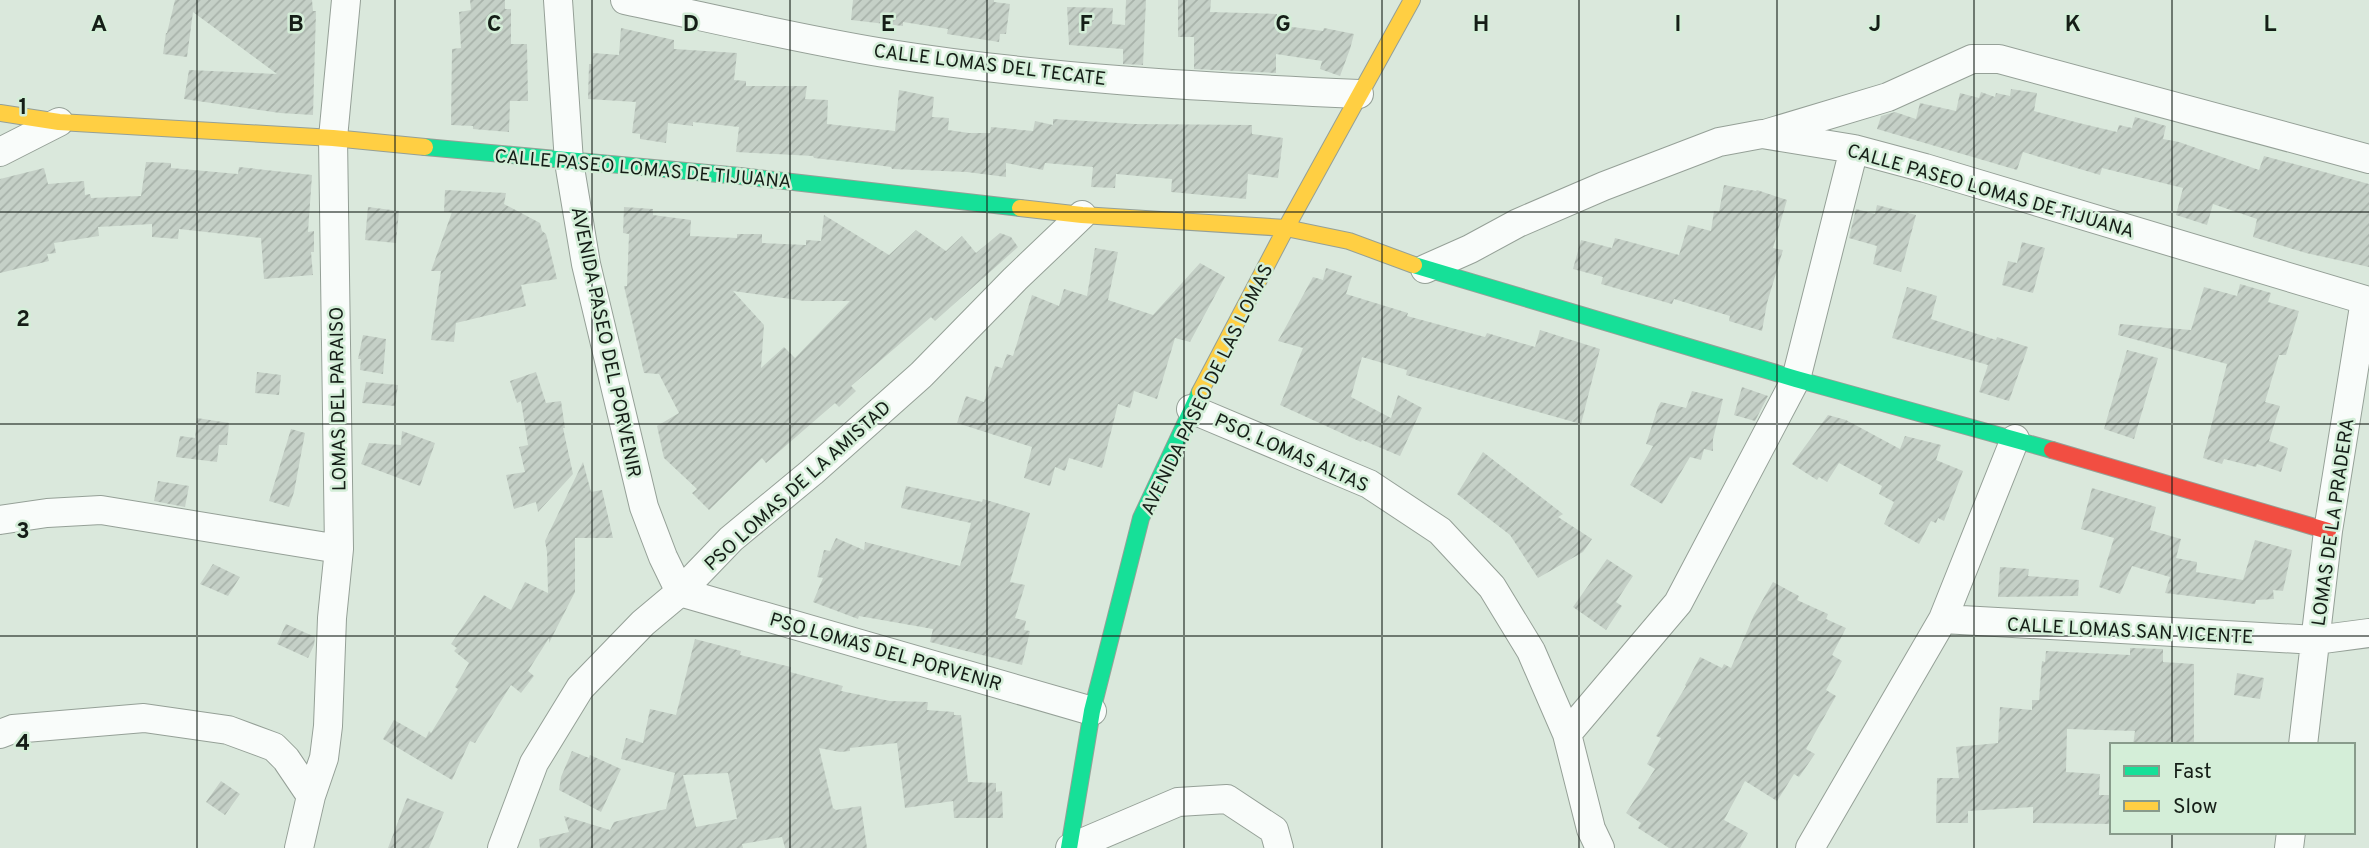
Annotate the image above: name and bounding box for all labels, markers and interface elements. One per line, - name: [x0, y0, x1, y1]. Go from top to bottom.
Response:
- text: A: [91, 11, 107, 40]
- text: B: [288, 11, 304, 40]
- text: C: [487, 11, 501, 40]
- text: D: [683, 11, 699, 40]
- text: E: [881, 11, 895, 40]
- text: F: [1079, 11, 1093, 40]
- text: G: [1275, 11, 1291, 40]
- text: H: [1473, 11, 1489, 40]
- text: I: [1675, 11, 1681, 40]
- text: J: [1869, 11, 1881, 40]
- text: K: [2065, 11, 2081, 40]
- text: L: [2263, 11, 2277, 40]
- street label: CALLE LOMAS DEL TECATE: [872, 40, 1107, 92]
- text: 1: [18, 94, 28, 123]
- street label: CALLE PASEO LOMAS DE TIJUANA: [1844, 139, 2137, 245]
- street label: CALLE PASEO LOMAS DE TIJUANA: [493, 145, 792, 195]
- street label: AVENIDA PASEO DEL PORVENIR: [565, 205, 646, 480]
- street label: AVENIDA PASEO DE LAS LOMAS: [1136, 260, 1279, 519]
- text: 2: [16, 306, 30, 335]
- street label: LOMAS DEL PARAISO: [325, 307, 353, 491]
- street label: PSO LOMAS DE LA AMISTAD: [700, 396, 897, 577]
- street label: PSO. LOMAS ALTAS: [1210, 409, 1372, 499]
- street label: LOMAS DE LA PRADERA: [2307, 417, 2360, 628]
- text: 3: [16, 518, 30, 547]
- street label: PSO LOMAS DEL PORVENIR: [767, 608, 1004, 698]
- street label: CALLE LOMAS SAN VICENTE: [2006, 614, 2254, 650]
- text: 4: [16, 730, 30, 759]
- legend: [2110, 743, 2355, 834]
- text: Fast: [2173, 759, 2212, 786]
- text: Slow: [2173, 794, 2218, 821]

